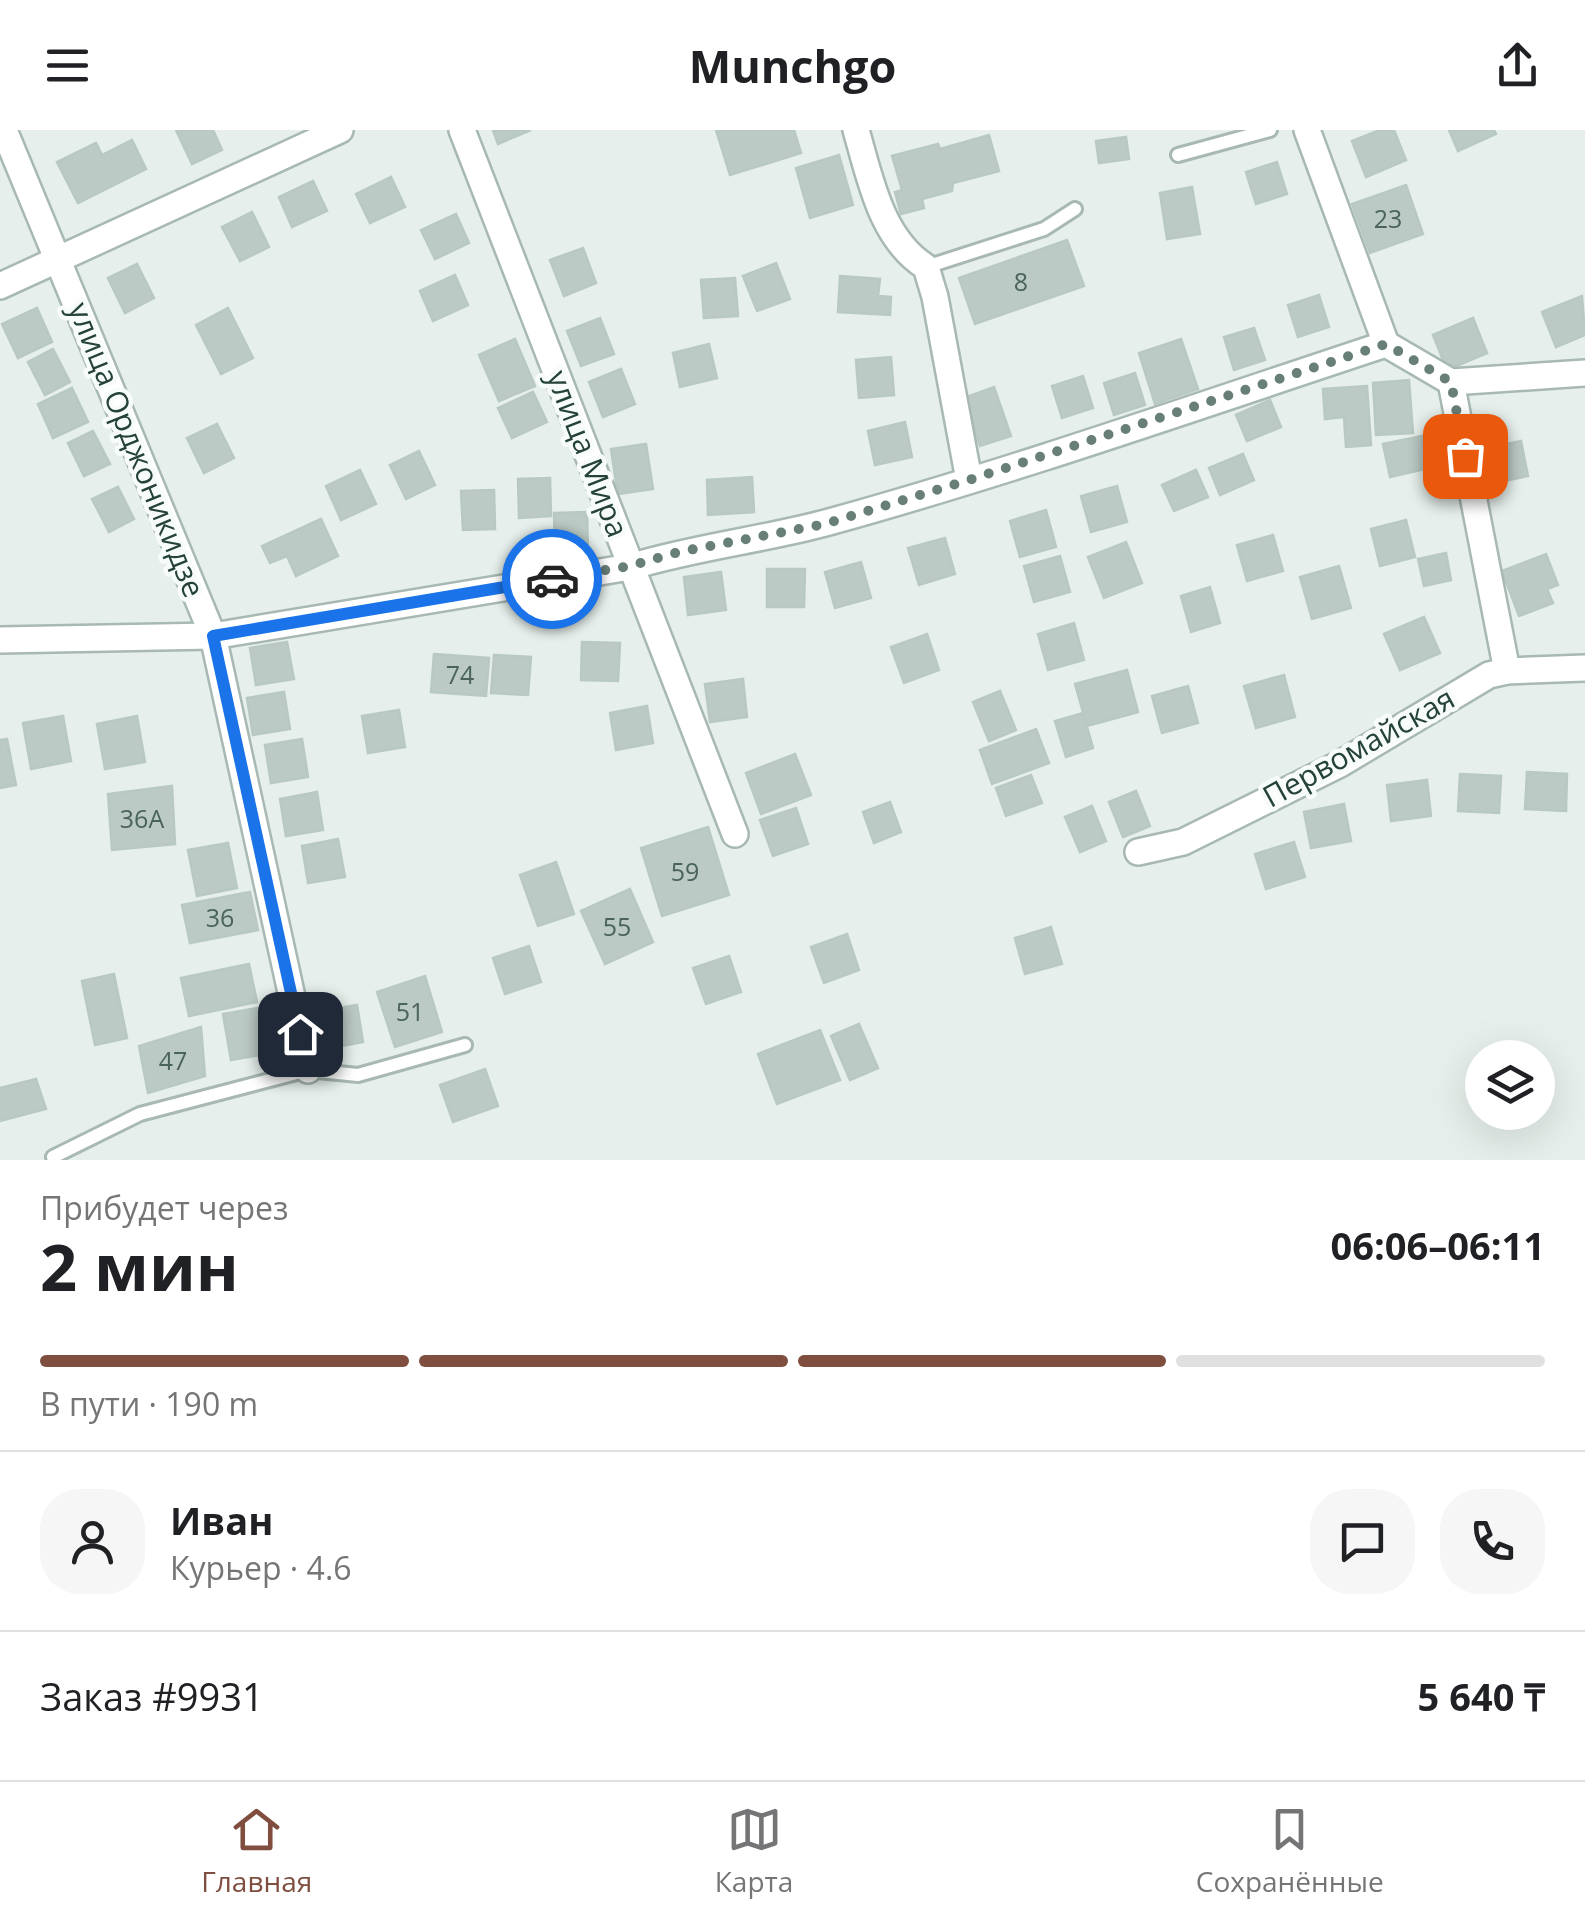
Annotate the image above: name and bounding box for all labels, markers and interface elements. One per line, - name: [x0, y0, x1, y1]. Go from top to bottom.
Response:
- text: Munchgo: [689, 35, 896, 96]
- icon: menu: [40, 38, 95, 93]
- icon: share: [1490, 38, 1545, 93]
- house number: 23: [1374, 201, 1402, 235]
- house number: 8: [1014, 264, 1028, 298]
- street label: улица Орджоникидзе: [59, 296, 215, 603]
- street label: улица Мира: [538, 364, 639, 543]
- pin: [1423, 414, 1508, 499]
- icon: bag: [1438, 429, 1493, 484]
- courier: [502, 529, 602, 629]
- icon: car: [525, 552, 580, 607]
- house number: 74: [446, 657, 474, 691]
- street label: Первомайская: [1255, 677, 1461, 816]
- house number: 36А: [120, 801, 164, 835]
- house number: 59: [671, 854, 699, 888]
- house number: 36: [206, 900, 234, 934]
- house number: 55: [603, 909, 631, 943]
- pin: [258, 992, 343, 1077]
- house number: 51: [396, 994, 424, 1028]
- icon: home: [273, 1007, 328, 1062]
- map controls: [1465, 1040, 1555, 1130]
- button: layers: [1465, 1040, 1555, 1130]
- house number: 47: [159, 1043, 187, 1077]
- text: Прибудет через: [40, 1186, 288, 1229]
- text: 06:06–06:11: [1331, 1219, 1545, 1271]
- text: 2 мин: [40, 1222, 239, 1310]
- text: В пути · 190 m: [40, 1382, 258, 1425]
- button: person: [40, 1489, 145, 1594]
- button: chat: [1310, 1489, 1415, 1594]
- button: phone: [1440, 1489, 1545, 1594]
- text: Иван: [170, 1494, 273, 1546]
- text: Курьер · 4.6: [170, 1546, 352, 1589]
- text: Заказ #9931: [40, 1670, 264, 1722]
- text: 5 640 ₸: [1418, 1670, 1545, 1722]
- tab: Главная: [201, 1802, 312, 1900]
- tab: Карта: [715, 1802, 793, 1900]
- tab: Сохранённые: [1196, 1802, 1384, 1900]

